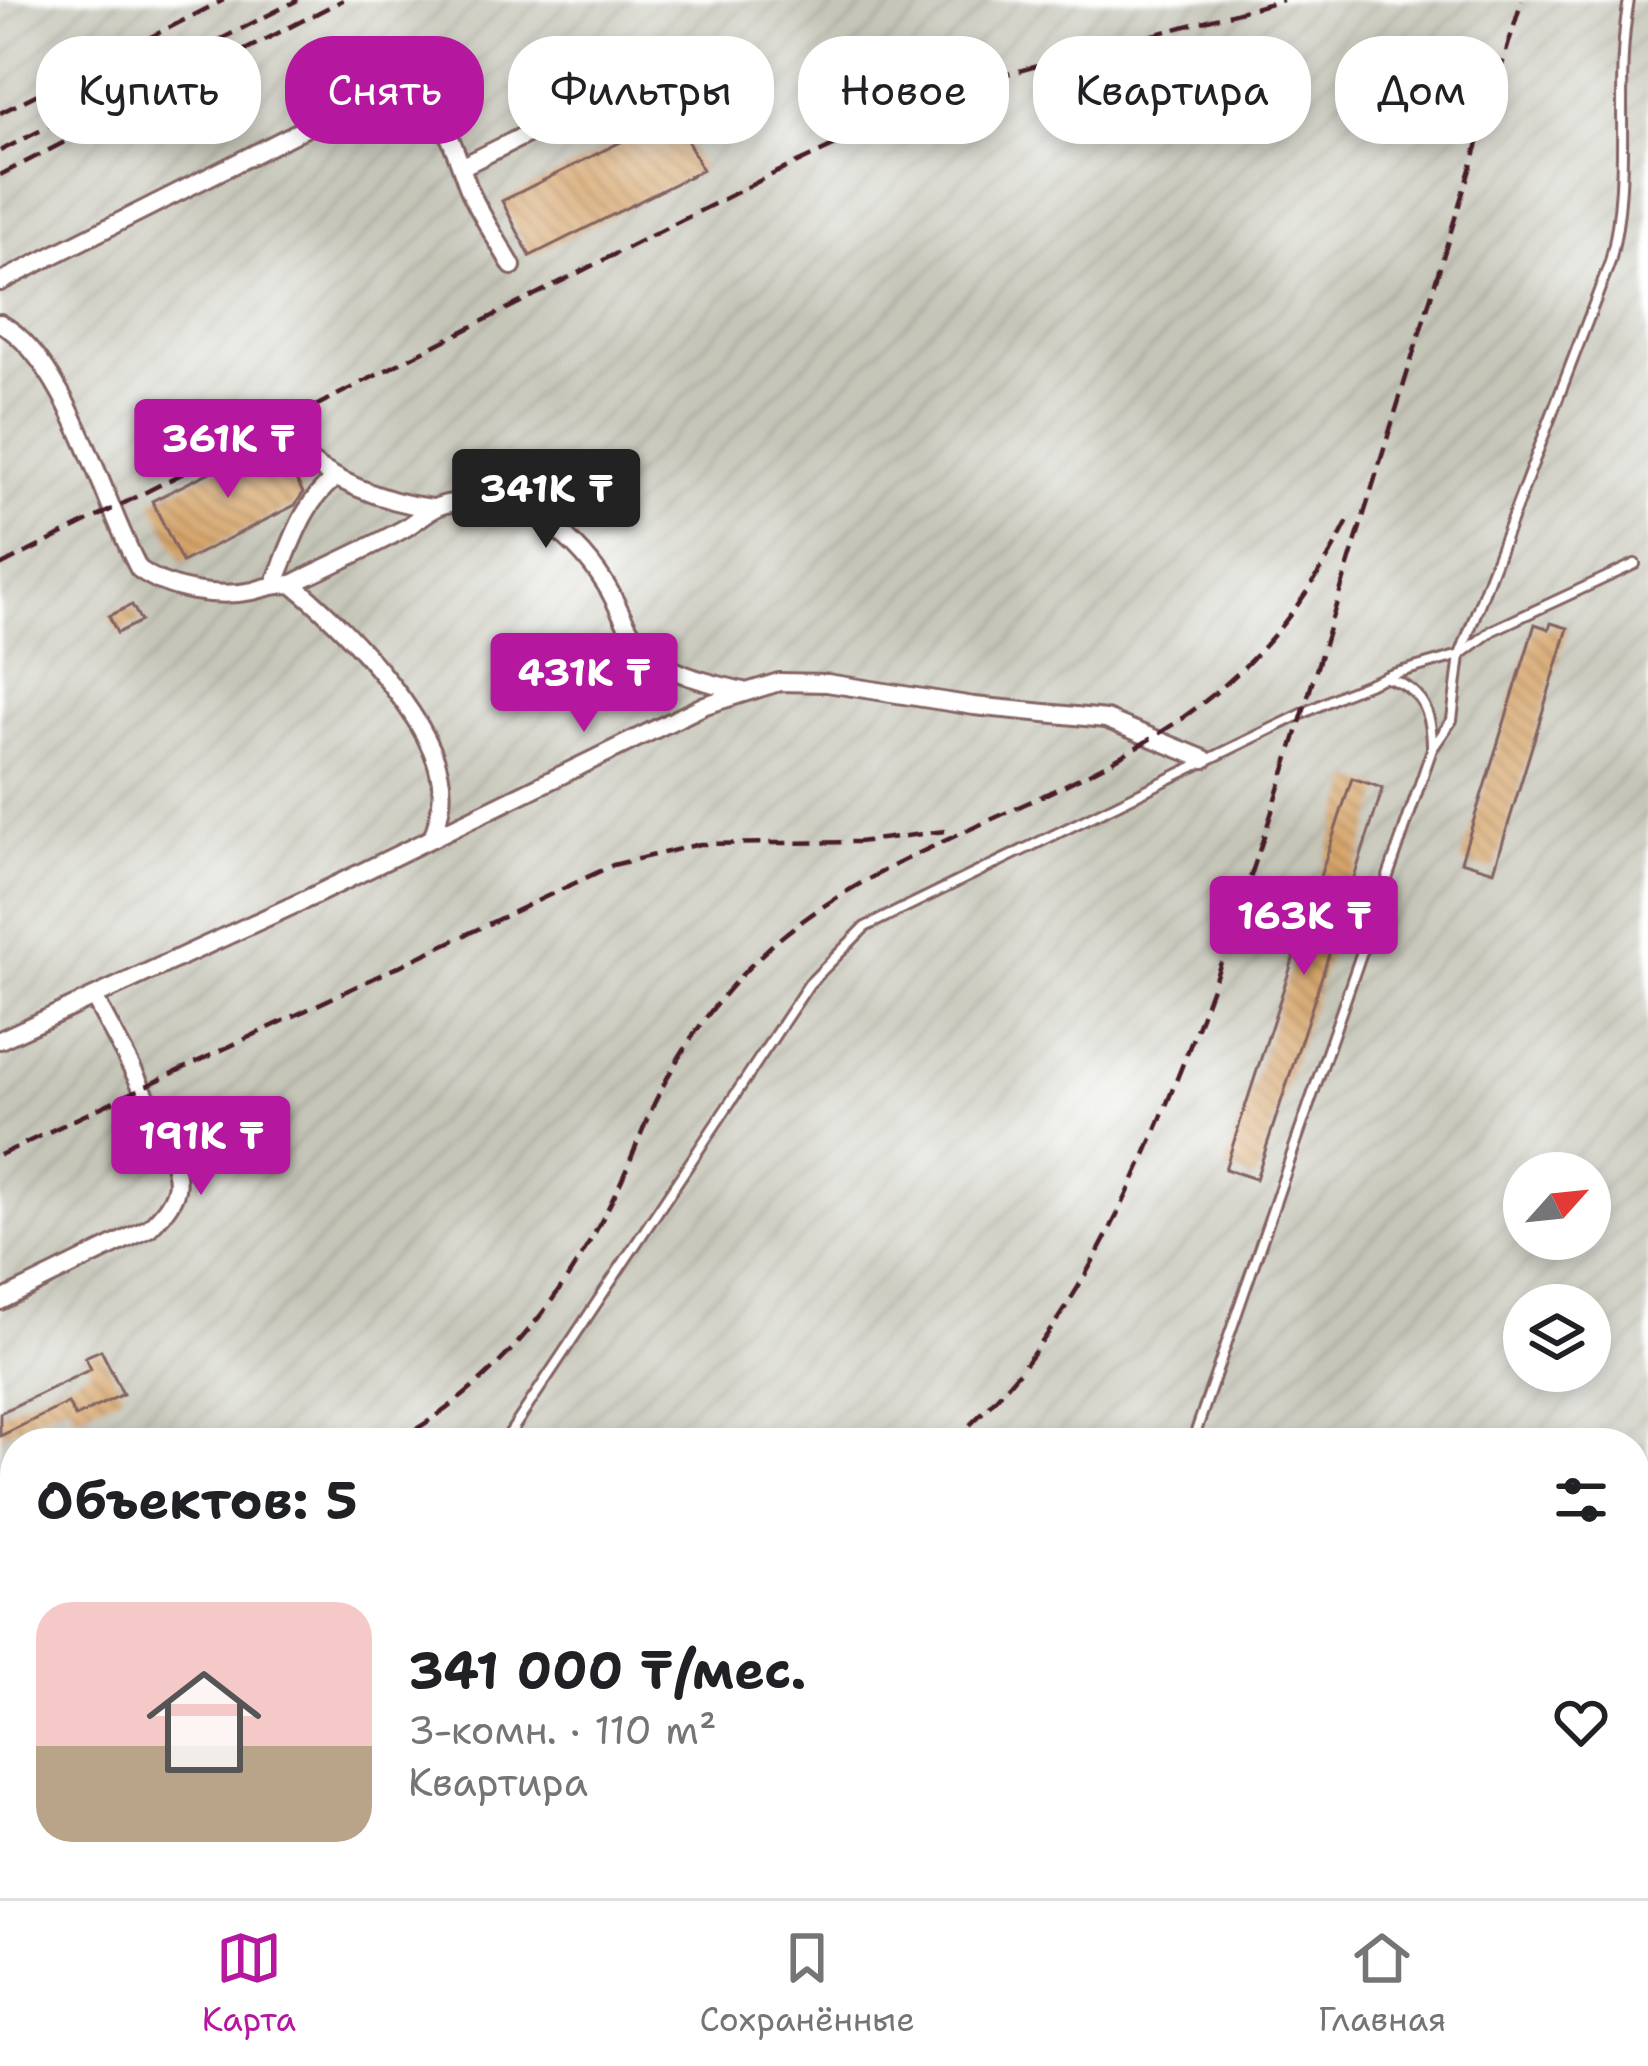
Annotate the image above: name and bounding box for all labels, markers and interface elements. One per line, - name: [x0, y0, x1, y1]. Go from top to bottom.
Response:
- chip: Купить: [36, 36, 261, 144]
- chip: Снять: [285, 36, 484, 144]
- chip: Фильтры: [508, 36, 774, 144]
- chip: Новое: [798, 36, 1009, 144]
- chip: Квартира: [1033, 36, 1311, 144]
- chip: Дом: [1335, 36, 1508, 144]
- pin: 361K ₸: [130, 399, 326, 501]
- text: 361K ₸: [161, 412, 295, 464]
- pin: 341K ₸: [448, 449, 644, 551]
- text: 341K ₸: [479, 462, 613, 514]
- pin: 431K ₸: [486, 633, 682, 735]
- text: 431K ₸: [518, 646, 650, 698]
- pin: 163K ₸: [1206, 876, 1402, 978]
- text: 163K ₸: [1237, 889, 1371, 941]
- pin: 191K ₸: [103, 1096, 299, 1198]
- text: 191K ₸: [138, 1109, 264, 1161]
- north arrow: [1503, 1152, 1611, 1260]
- map controls: [1503, 1152, 1611, 1392]
- button: layers: [1503, 1284, 1611, 1392]
- text: Объектов: 5: [36, 1466, 358, 1534]
- icon: filters: [1548, 1467, 1614, 1533]
- text: 341 000 ₸/мес.: [408, 1636, 806, 1704]
- icon: home: [132, 1650, 276, 1794]
- icon: heart: [1548, 1689, 1614, 1755]
- text: 3-комн. · 110 m²: [408, 1704, 717, 1756]
- text: Квартира: [408, 1756, 588, 1808]
- tab: Карта: [202, 1925, 296, 2042]
- tab: Сохранённые: [699, 1925, 915, 2042]
- tab: Главная: [1318, 1925, 1446, 2042]

